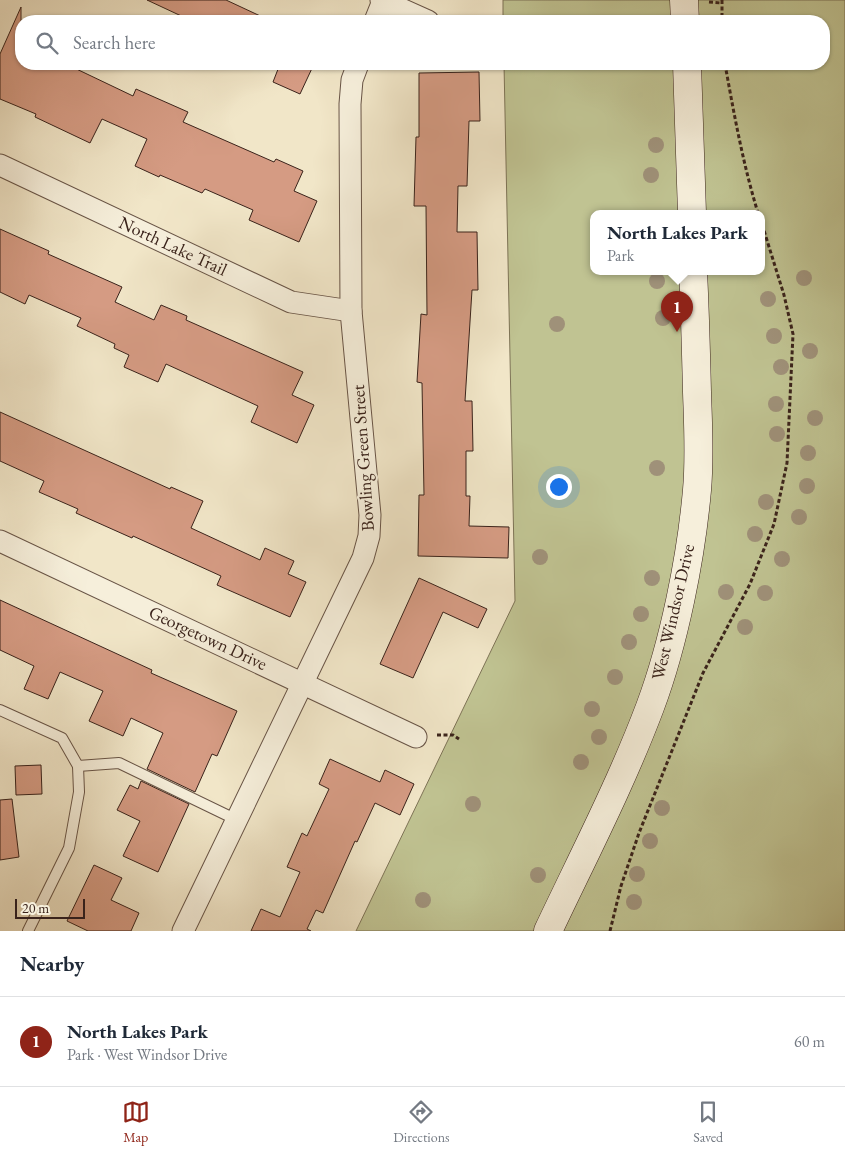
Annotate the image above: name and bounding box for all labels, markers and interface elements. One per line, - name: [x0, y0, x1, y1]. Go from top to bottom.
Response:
- search box: [15, 15, 830, 70]
- icon: search: [33, 29, 61, 57]
- text: Search here: [73, 30, 155, 55]
- street label: North Lake Trail: [115, 210, 231, 281]
- popup: [590, 210, 765, 275]
- text: North Lakes Park: [607, 220, 748, 245]
- text: Park: [607, 245, 634, 266]
- pin: 1: [661, 291, 693, 332]
- street label: Bowling Green Street: [346, 384, 379, 532]
- your location: [546, 474, 572, 500]
- street label: West Windsor Drive: [646, 542, 699, 682]
- street label: Georgetown Drive: [145, 600, 271, 675]
- scale bar: [15, 896, 85, 919]
- text: 20 m: [22, 899, 49, 917]
- text: Nearby: [20, 950, 84, 977]
- text: North Lakes Park: [67, 1019, 208, 1044]
- text: 1: [32, 1031, 40, 1052]
- text: 60 m: [794, 1031, 825, 1052]
- text: Park · West Windsor Drive: [67, 1044, 227, 1065]
- tab: Map: [122, 1098, 150, 1146]
- tab: Directions: [393, 1098, 450, 1146]
- tab: Saved: [693, 1098, 723, 1146]

